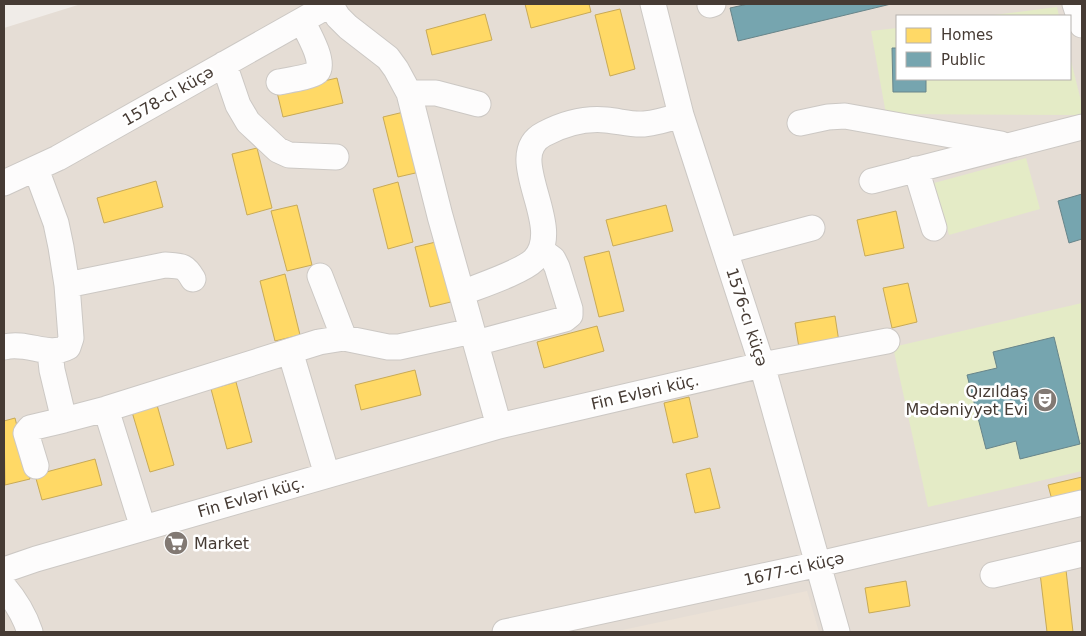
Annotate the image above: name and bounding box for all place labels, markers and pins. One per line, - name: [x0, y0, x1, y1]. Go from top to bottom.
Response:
- place label: Qızıldaş Mədəniyyət Evi: [906, 382, 1028, 419]
- theatre icon: Qızıldaş Mədəniyyət Evi: [1032, 387, 1058, 413]
- supermarket icon: Market: [163, 530, 189, 556]
- place label: Market: [194, 534, 249, 553]

